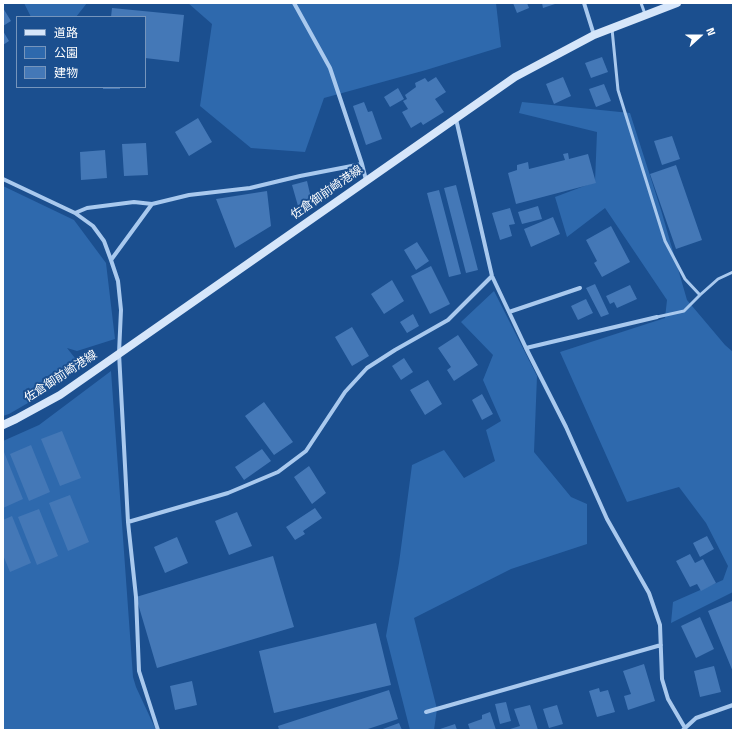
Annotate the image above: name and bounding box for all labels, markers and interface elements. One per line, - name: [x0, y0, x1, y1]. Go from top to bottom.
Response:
- legend: [16, 16, 146, 88]
- north arrow: [680, 16, 720, 56]
- text: 道路: [54, 23, 78, 42]
- text: N: [702, 25, 720, 38]
- text: 公園: [54, 43, 78, 62]
- text: 建物: [54, 63, 78, 82]
- street label: 佐倉御前崎港線: [288, 163, 366, 223]
- street label: 佐倉御前崎港線: [22, 348, 100, 406]

